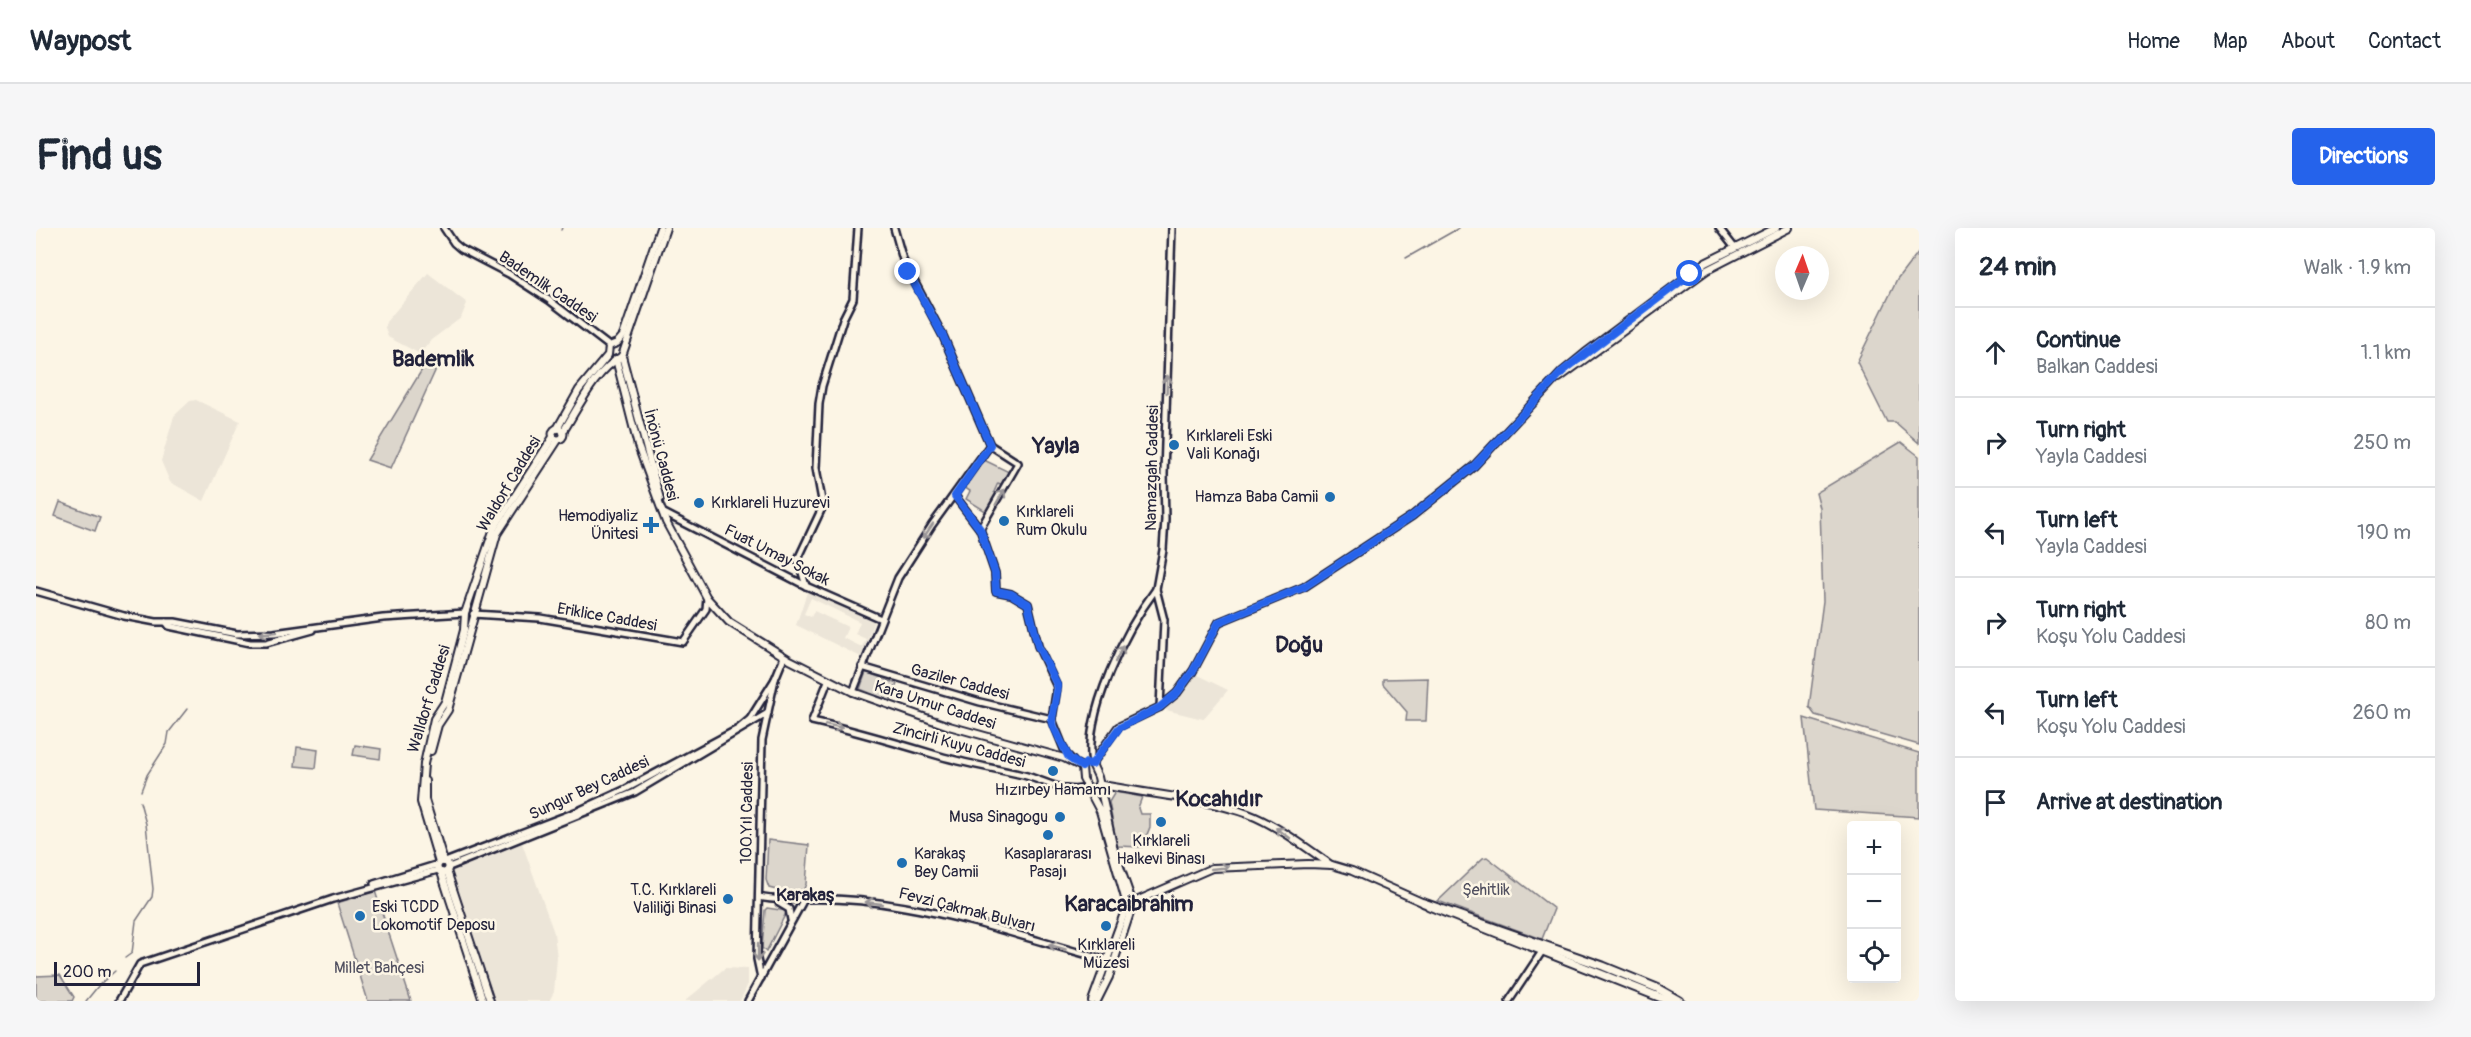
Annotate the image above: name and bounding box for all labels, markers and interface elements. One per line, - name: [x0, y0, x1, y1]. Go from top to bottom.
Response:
- text: Waypost: [30, 24, 131, 59]
- text: Home: [2127, 28, 2180, 55]
- text: Map: [2213, 28, 2248, 55]
- text: About: [2281, 28, 2335, 55]
- text: Contact: [2368, 28, 2441, 55]
- button: Directions: [2292, 128, 2435, 185]
- text: Find us: [36, 130, 162, 182]
- north arrow: [1775, 246, 1829, 300]
- street label: Bademlik Caddesi: [495, 247, 601, 327]
- text: 24 min: [1979, 251, 2056, 283]
- text: Walk · 1.9 km: [2303, 255, 2411, 280]
- route end: [894, 258, 920, 284]
- route start: [1676, 260, 1702, 286]
- text: Continue: [2036, 326, 2120, 354]
- icon: ahead: [1979, 336, 2012, 369]
- text: 1.1 km: [2361, 340, 2411, 365]
- district label: Bademlik: [392, 345, 475, 373]
- text: Balkan Caddesi: [2036, 354, 2158, 379]
- one-way arrow: [1162, 375, 1173, 395]
- street label: Namazgah Caddesi: [1141, 405, 1163, 531]
- street label: İnönü Caddesi: [639, 407, 683, 503]
- text: Turn right: [2036, 416, 2126, 444]
- place label: Kırklareli Eski Vali Konağı: [1186, 426, 1272, 464]
- icon: right: [1979, 426, 2012, 459]
- text: 250 m: [2353, 430, 2411, 455]
- district label: Yayla: [1032, 432, 1080, 460]
- street label: Waldorf Caddesi: [473, 433, 545, 535]
- marker: Kırklareli Eski Vali Konağı: [1167, 438, 1181, 452]
- text: Yayla Caddesi: [2036, 444, 2147, 469]
- place label: Hamza Baba Camii: [1194, 487, 1318, 507]
- one-way arrow: [994, 489, 1006, 506]
- marker: Hamza Baba Camii: [1323, 490, 1337, 504]
- place label: Kırklareli Huzurevi: [711, 493, 830, 513]
- marker: Kırklareli Huzurevi: [692, 496, 706, 510]
- place label: Kırklareli Rum Okulu: [1016, 502, 1087, 540]
- place label: Hemodiyaliz Ünitesi: [558, 506, 638, 544]
- text: Turn left: [2036, 506, 2118, 534]
- marker: Kırklareli Rum Okulu: [997, 514, 1011, 528]
- marker: Hemodiyaliz Ünitesi: [642, 516, 660, 534]
- icon: left: [1979, 516, 2012, 549]
- street label: Fuat Umay Sokak: [721, 520, 833, 590]
- text: 190 m: [2357, 520, 2411, 545]
- one-way arrow: [922, 522, 934, 538]
- text: Yayla Caddesi: [2036, 534, 2147, 559]
- text: Turn right: [2036, 596, 2126, 624]
- street label: Eriklice Caddesi: [556, 598, 658, 636]
- icon: right: [1979, 606, 2012, 639]
- text: 80 m: [2365, 610, 2411, 635]
- text: Koşu Yolu Caddesi: [2036, 624, 2186, 649]
- one-way arrow: [259, 628, 279, 639]
- district label: Doğu: [1275, 631, 1323, 659]
- street label: Walldorf Caddesi: [403, 643, 455, 755]
- one-way arrow: [1114, 645, 1126, 663]
- street label: Gaziler Caddesi: [909, 659, 1012, 705]
- street label: Kara Umur Caddesi: [872, 676, 999, 734]
- text: Turn left: [2036, 686, 2118, 714]
- icon: left: [1979, 696, 2012, 729]
- text: 260 m: [2352, 700, 2411, 725]
- text: Koşu Yolu Caddesi: [2036, 714, 2186, 739]
- street label: Zincirli Kuyu Caddesi: [890, 718, 1028, 772]
- one-way arrow: [824, 721, 844, 732]
- street label: Sungur Bey Caddesi: [526, 751, 652, 825]
- street label: 100.Yıl Caddesi: [736, 761, 758, 864]
- marker: Hızırbey Hamamı: [1046, 764, 1060, 778]
- place label: Hızırbey Hamamı: [995, 780, 1111, 800]
- district label: Kocahıdır: [1175, 785, 1264, 813]
- icon: arrive: [1979, 786, 2012, 819]
- text: Arrive at destination: [2036, 788, 2222, 816]
- place label: Musa Sinagogu: [949, 807, 1048, 827]
- marker: Musa Sinagogu: [1053, 810, 1067, 824]
- marker: Kırklareli Halkevi Binası: [1154, 815, 1168, 829]
- map controls: [1847, 821, 1901, 983]
- button: +: [1847, 821, 1901, 875]
- one-way arrow: [1275, 827, 1291, 839]
- marker: Kasaplararası Pasajı: [1041, 828, 1055, 842]
- place label: Kırklareli Halkevi Binası: [1116, 831, 1206, 869]
- place label: Karakaş Bey Camii: [914, 844, 979, 882]
- place label: Kasaplararası Pasajı: [1004, 844, 1092, 882]
- marker: Karakaş Bey Camii: [895, 856, 909, 870]
- one-way arrow: [1210, 863, 1229, 874]
- button: −: [1847, 875, 1901, 929]
- place label: T.C. Kırklareli Valiliği Binasi: [630, 880, 716, 918]
- park label: Şehitlik: [1462, 880, 1510, 900]
- street label: Fevzi Çakmak Bulvarı: [896, 883, 1038, 937]
- district label: Karakaş: [776, 884, 835, 907]
- district label: Karacaibrahim: [1064, 890, 1194, 918]
- marker: T.C. Kırklareli Valiliği Binasi: [721, 892, 735, 906]
- place label: Eski TCDD Lokomotif Deposu: [372, 897, 495, 935]
- one-way arrow: [865, 897, 885, 908]
- marker: Eski TCDD Lokomotif Deposu: [353, 909, 367, 923]
- marker: Kırklareli Müzesi: [1099, 919, 1113, 933]
- button: locate: [1847, 929, 1901, 983]
- place label: Kırklareli Müzesi: [1077, 935, 1135, 973]
- one-way arrow: [752, 941, 764, 961]
- one-way arrow: [1048, 941, 1067, 952]
- park label: Millet Bahçesi: [334, 958, 424, 978]
- scale bar: [54, 959, 200, 986]
- text: 200 m: [63, 962, 111, 982]

